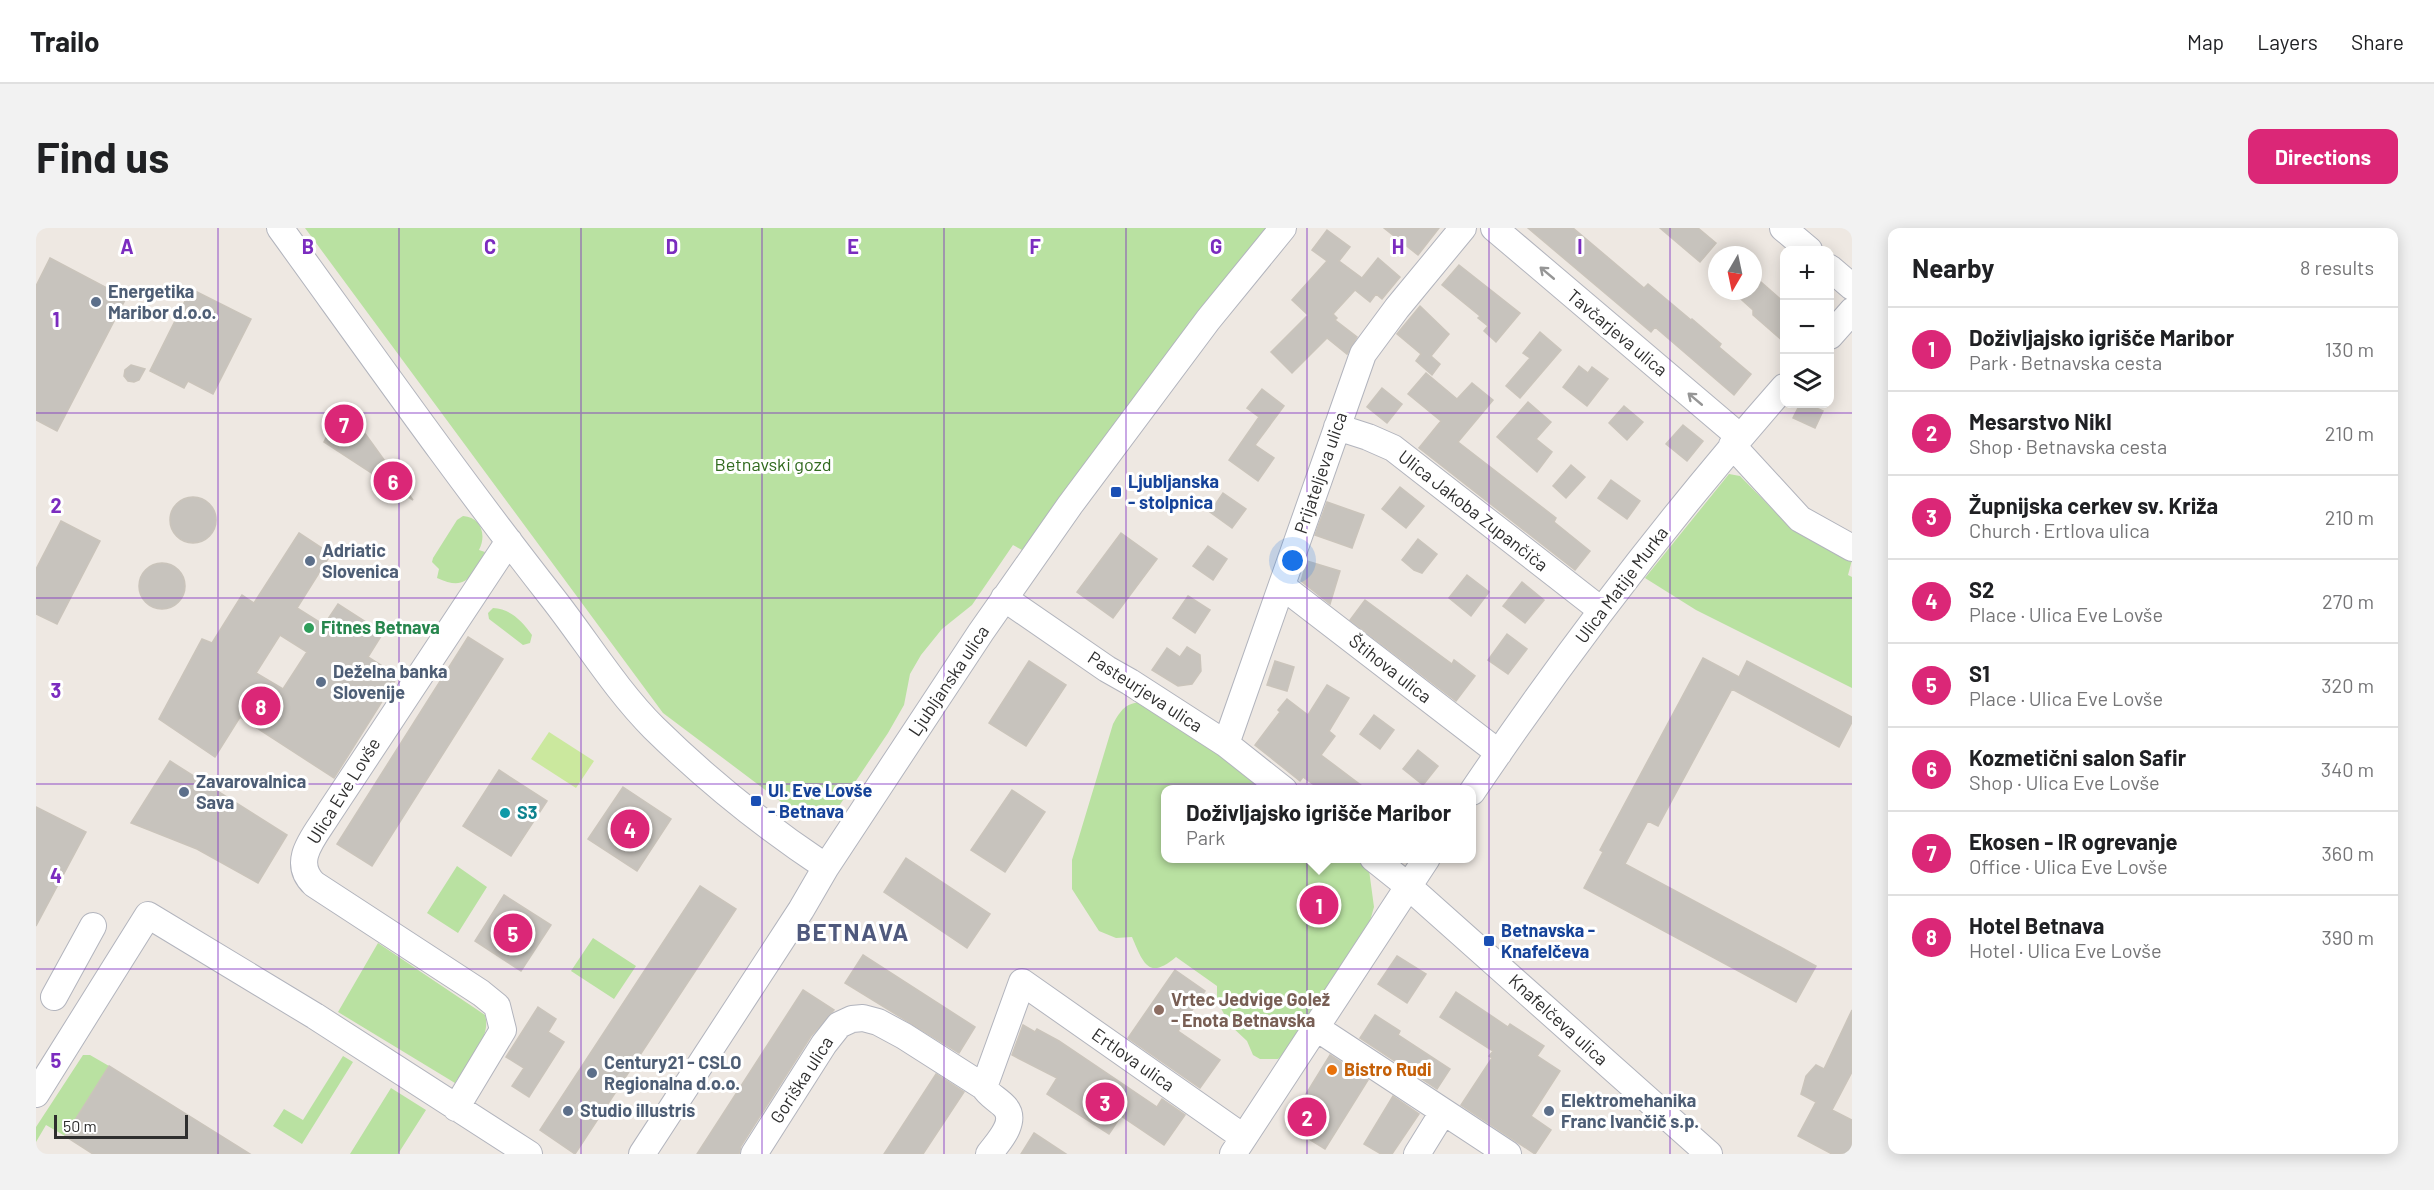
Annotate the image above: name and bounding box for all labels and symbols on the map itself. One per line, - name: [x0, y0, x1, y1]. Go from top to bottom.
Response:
- text: A: [120, 234, 134, 258]
- text: B: [302, 234, 314, 258]
- text: C: [484, 234, 496, 258]
- text: D: [666, 234, 678, 258]
- text: E: [847, 234, 859, 258]
- text: F: [1029, 234, 1041, 258]
- text: G: [1210, 234, 1222, 258]
- text: H: [1392, 234, 1404, 258]
- text: I: [1577, 234, 1583, 258]
- north arrow: [1708, 246, 1762, 300]
- one-way arrow: [1539, 266, 1555, 279]
- place label: Energetika Maribor d.o.o.: [108, 280, 216, 323]
- street label: Tavčarjeva ulica: [1563, 284, 1672, 381]
- marker: Energetika Maribor d.o.o.: [89, 295, 103, 309]
- text: 1: [52, 307, 60, 331]
- one-way arrow: [1688, 392, 1703, 406]
- pin: 7: [324, 402, 364, 446]
- street label: Prijateljeva ulica: [1289, 409, 1351, 536]
- street label: Ulica Jakoba Zupančiča: [1394, 445, 1553, 576]
- park label: Betnavski gozd: [714, 453, 832, 475]
- pin: 6: [374, 458, 412, 504]
- place label: Ljubljanska - stolpnica: [1128, 470, 1219, 513]
- marker: Ljubljanska - stolpnica: [1109, 485, 1123, 499]
- text: 2: [50, 493, 62, 517]
- street label: Ulica Matije Murka: [1570, 522, 1672, 647]
- place label: Adriatic Slovenica: [322, 539, 399, 582]
- your location: [1278, 546, 1307, 575]
- marker: Adriatic Slovenica: [303, 554, 317, 568]
- place label: Fitnes Betnava: [321, 616, 440, 638]
- marker: Fitnes Betnava: [302, 621, 316, 635]
- street label: Ljubljanska ulica: [903, 621, 993, 740]
- street label: Štihova ulica: [1345, 629, 1436, 707]
- street label: Pasteurjeva ulica: [1084, 646, 1207, 736]
- place label: Deželna banka Slovenije: [333, 660, 448, 703]
- marker: Deželna banka Slovenije: [314, 675, 328, 689]
- text: 3: [51, 678, 61, 702]
- pin: 8: [242, 684, 280, 728]
- street label: Ulica Eve Lovše: [302, 733, 385, 848]
- place label: Zavarovalnica Sava: [196, 770, 306, 813]
- place label: Ul. Eve Lovše - Betnava: [768, 779, 872, 822]
- marker: Zavarovalnica Sava: [177, 785, 191, 799]
- marker: Ul. Eve Lovše - Betnava: [749, 794, 763, 808]
- place label: S3: [517, 801, 537, 823]
- marker: S3: [498, 806, 512, 820]
- pin: 4: [610, 806, 650, 852]
- text: 4: [50, 863, 62, 887]
- pin: 1: [1300, 882, 1338, 928]
- pin: 5: [494, 910, 532, 956]
- district label: BETNAVA: [796, 917, 910, 946]
- place label: Betnavska - Knafelčeva: [1501, 919, 1595, 962]
- marker: Betnavska - Knafelčeva: [1482, 934, 1496, 948]
- street label: Knafelčeva ulica: [1505, 969, 1613, 1070]
- place label: Vrtec Jedvige Golež - Enota Betnavska: [1171, 988, 1330, 1031]
- marker: Vrtec Jedvige Golež - Enota Betnavska: [1152, 1003, 1166, 1017]
- street label: Ertlova ulica: [1088, 1023, 1179, 1096]
- street label: Goriška ulica: [765, 1032, 837, 1127]
- text: 5: [51, 1048, 62, 1072]
- place label: Century21 - CSLO Regionalna d.o.o.: [604, 1051, 741, 1094]
- place label: Bistro Rudi: [1344, 1058, 1432, 1080]
- marker: Bistro Rudi: [1325, 1063, 1339, 1077]
- marker: Century21 - CSLO Regionalna d.o.o.: [585, 1066, 599, 1080]
- pin: 3: [1086, 1080, 1124, 1124]
- place label: Elektromehanika Franc Ivančič s.p.: [1561, 1089, 1699, 1132]
- pin: 2: [1288, 1094, 1326, 1140]
- place label: Studio illustris: [580, 1099, 695, 1121]
- marker: Studio illustris: [561, 1104, 575, 1118]
- marker: Elektromehanika Franc Ivančič s.p.: [1542, 1104, 1556, 1118]
- scale bar: [54, 1112, 188, 1140]

